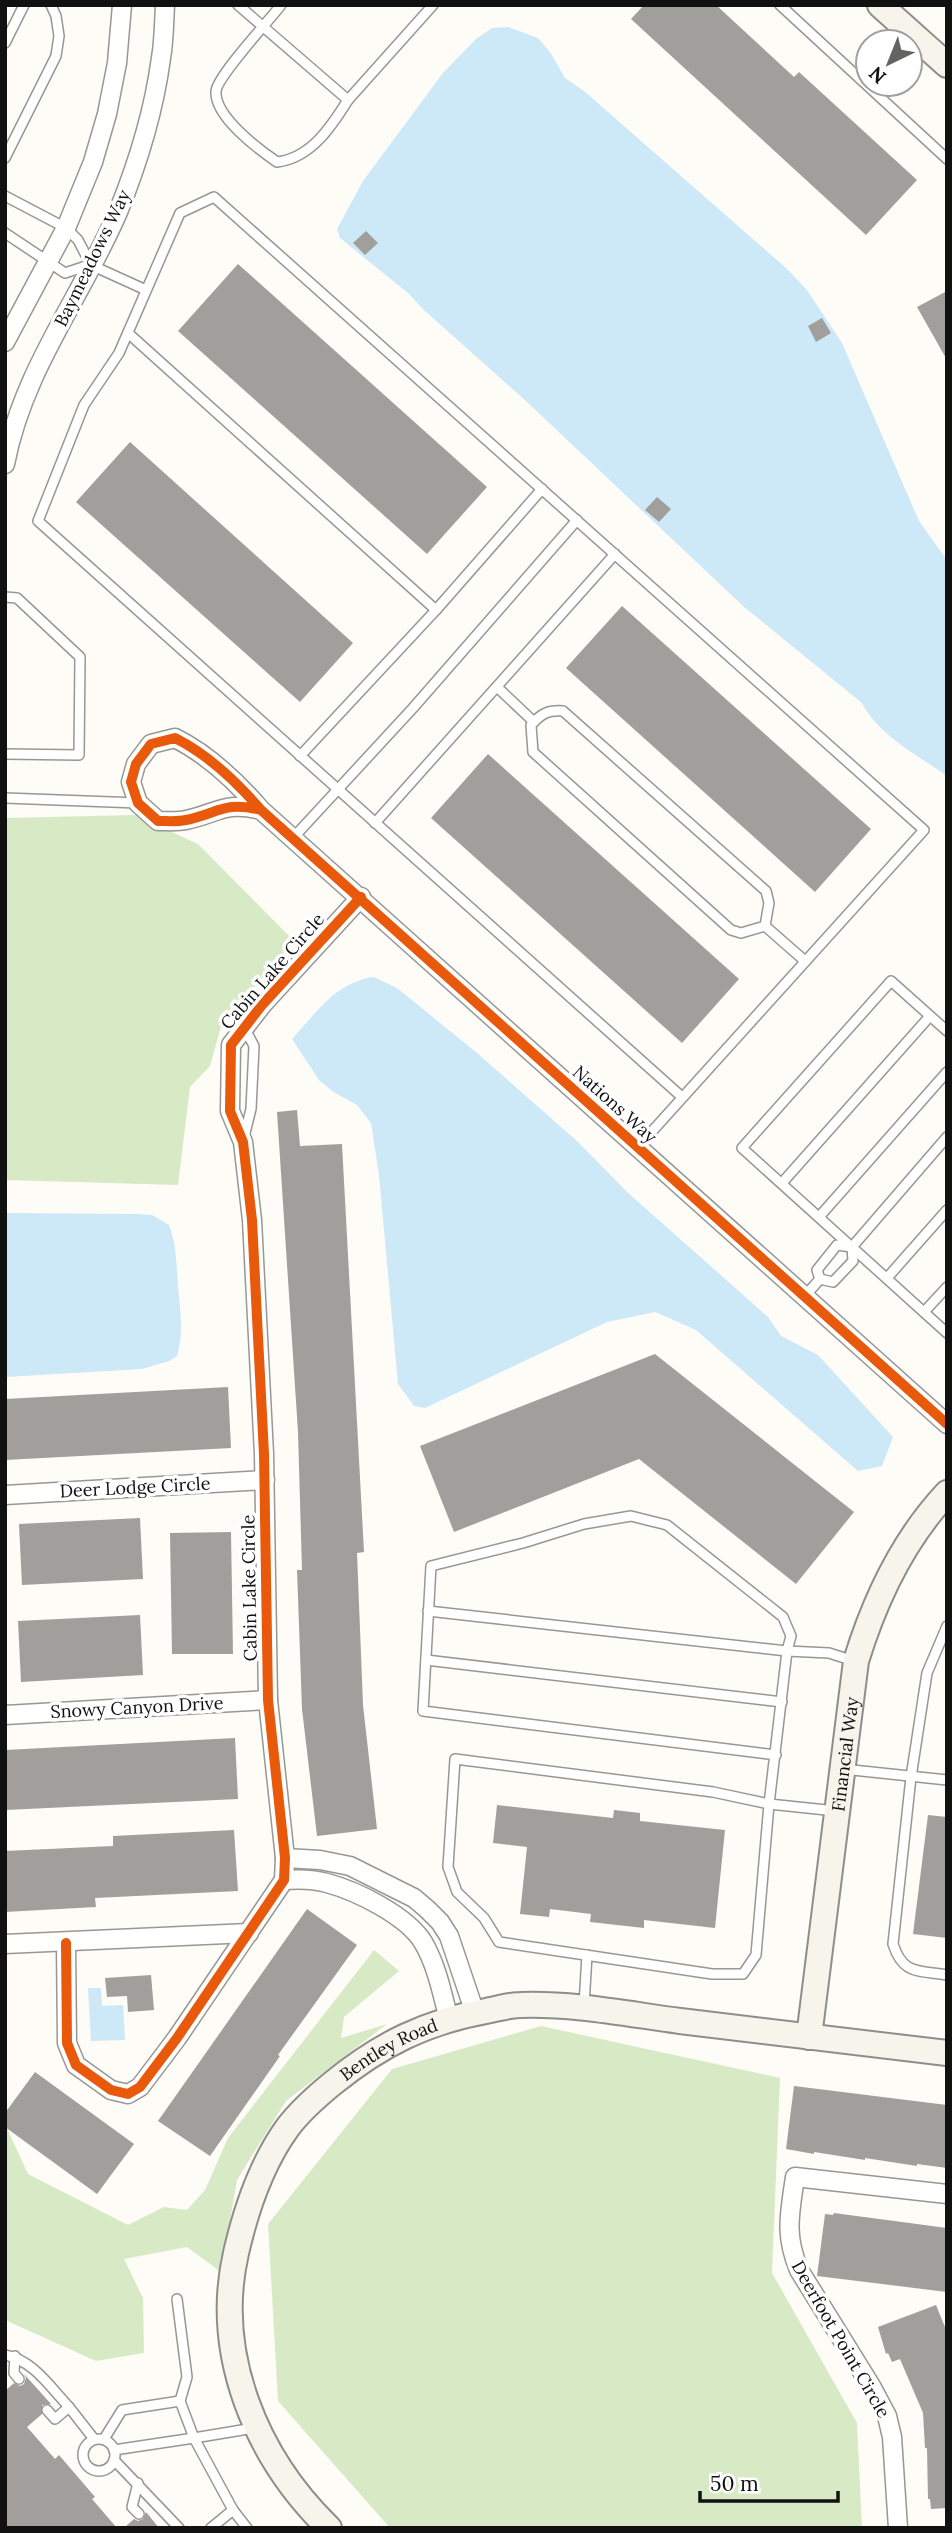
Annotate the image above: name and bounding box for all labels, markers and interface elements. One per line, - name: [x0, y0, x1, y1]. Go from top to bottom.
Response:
- north arrow: [854, 28, 924, 98]
- text: N: [864, 61, 891, 89]
- street label: Baymeadows Way: [49, 185, 135, 330]
- street label: Cabin Lake Circle: [215, 908, 329, 1034]
- street label: Nations Way: [568, 1060, 662, 1148]
- street label: Deer Lodge Circle: [59, 1472, 211, 1502]
- street label: Cabin Lake Circle: [236, 1514, 262, 1662]
- street label: Snowy Canyon Drive: [50, 1691, 224, 1723]
- street label: Financial Way: [826, 1695, 863, 1813]
- street label: Bentley Road: [335, 2013, 441, 2085]
- street label: Deerfoot Point Circle: [787, 2256, 896, 2422]
- scale bar: [700, 2460, 838, 2504]
- text: 50 m: [710, 2470, 759, 2497]

